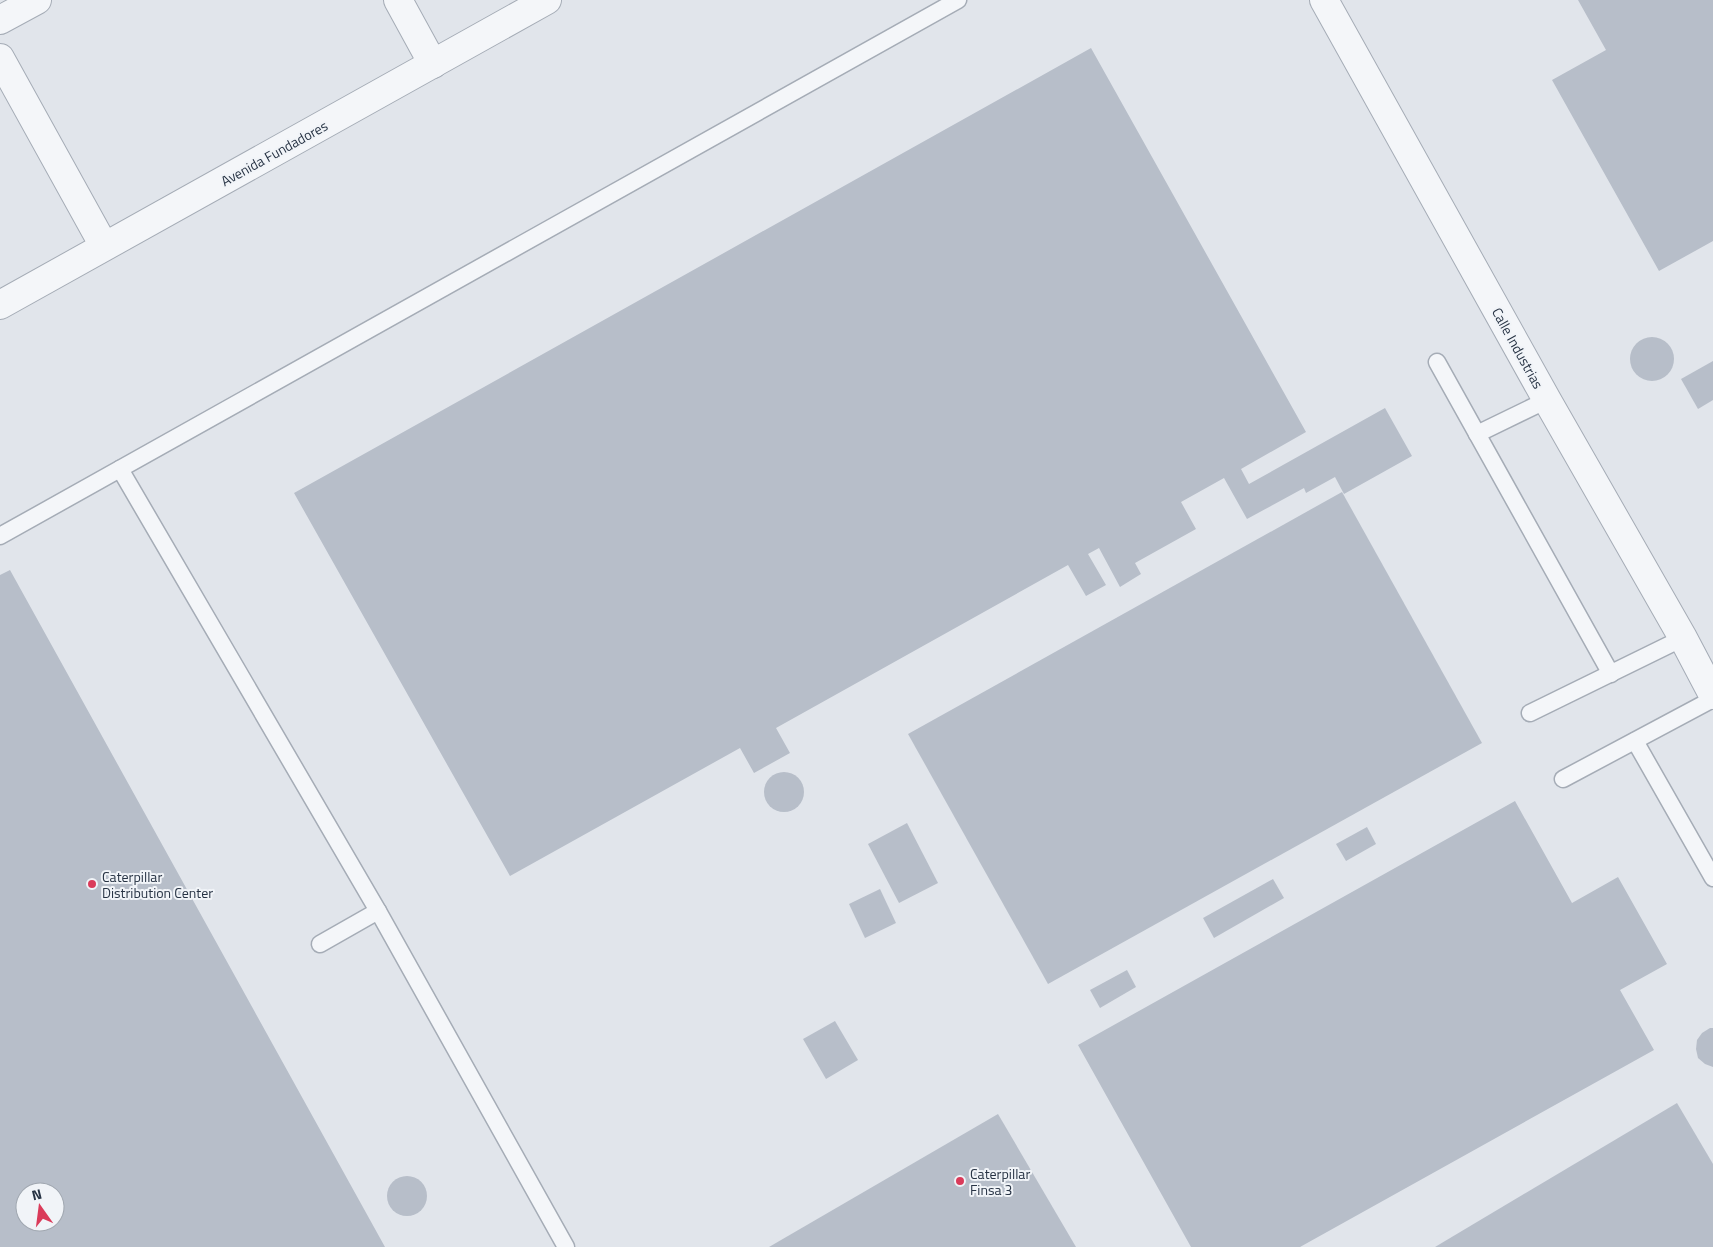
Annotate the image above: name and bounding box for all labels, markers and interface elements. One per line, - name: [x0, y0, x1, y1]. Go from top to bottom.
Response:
- street label: Avenida Fundadores: [217, 115, 331, 191]
- street label: Calle Industrias: [1487, 304, 1549, 392]
- place label: Caterpillar Distribution Center: [102, 866, 213, 903]
- marker: Caterpillar Distribution Center: [86, 878, 98, 890]
- place label: Caterpillar Finsa 3: [970, 1163, 1030, 1200]
- marker: Caterpillar Finsa 3: [954, 1175, 966, 1187]
- north arrow: [15, 1182, 65, 1232]
- text: N: [29, 1183, 44, 1205]

